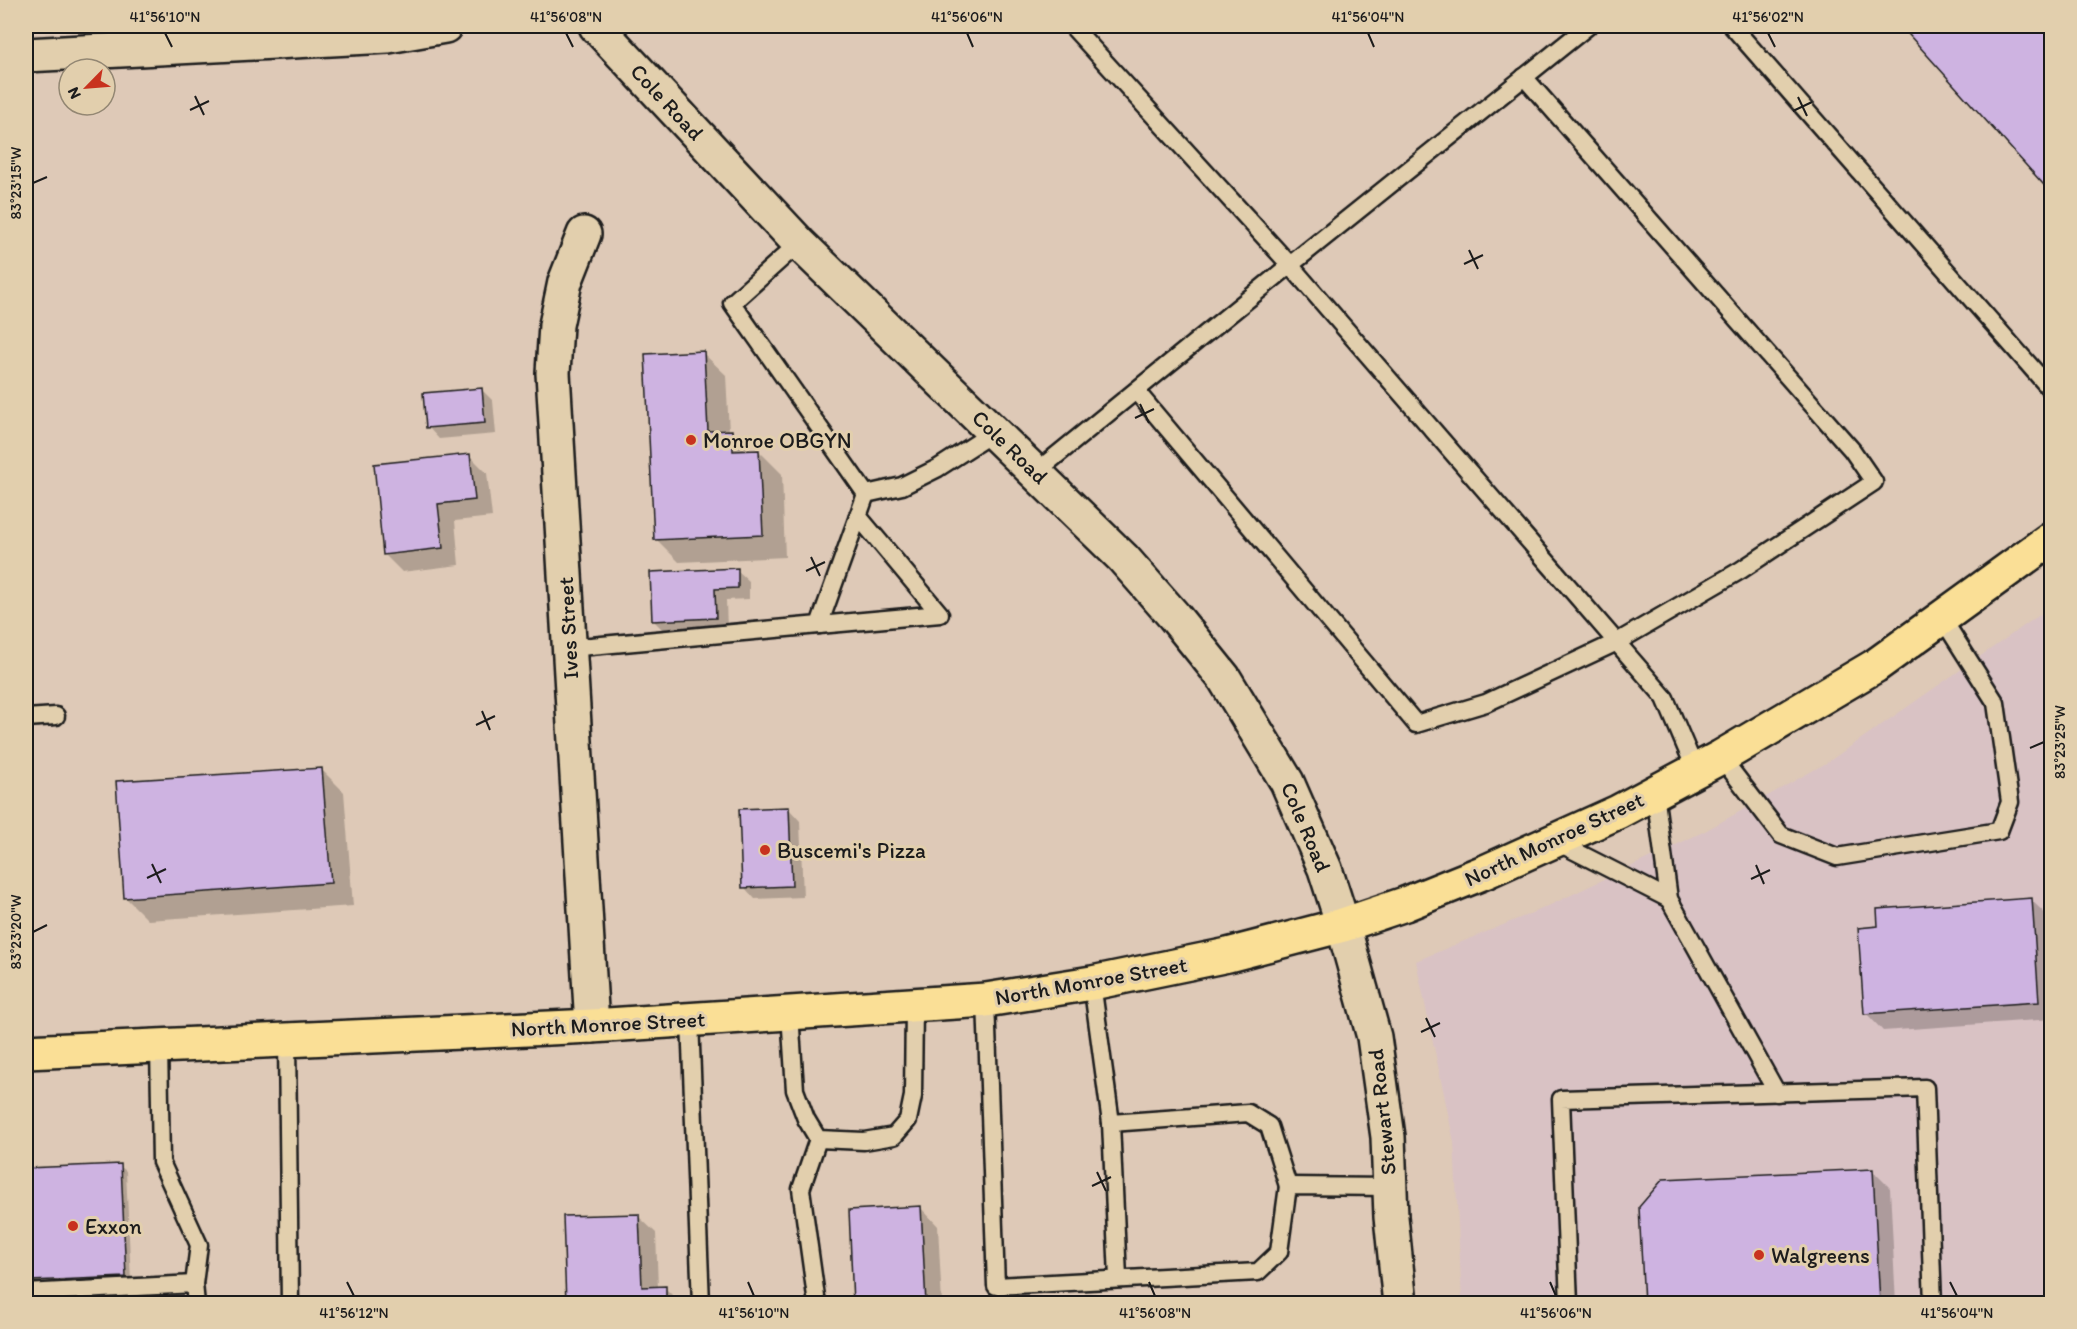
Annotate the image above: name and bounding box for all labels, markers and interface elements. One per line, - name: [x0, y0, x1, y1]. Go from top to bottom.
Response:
- text: 41°56'10"N: [130, 8, 200, 26]
- text: 41°56'08"N: [530, 8, 602, 26]
- text: 41°56'06"N: [931, 8, 1003, 26]
- text: 41°56'04"N: [1332, 8, 1404, 26]
- text: 41°56'02"N: [1732, 8, 1804, 26]
- north arrow: [57, 57, 117, 117]
- street label: Cole Road: [625, 58, 709, 146]
- text: N: [63, 84, 85, 102]
- text: 83°23'15"W: [7, 146, 25, 219]
- street label: Cole Road: [966, 404, 1054, 490]
- place label: Monroe OBGYN: [703, 427, 852, 454]
- marker: Monroe OBGYN: [684, 433, 698, 447]
- street label: Ives Street: [552, 576, 584, 680]
- text: 83°23'25"W: [2051, 705, 2069, 779]
- street label: Cole Road: [1275, 778, 1337, 876]
- street label: North Monroe Street: [1460, 786, 1648, 892]
- place label: Buscemi's Pizza: [777, 837, 926, 864]
- marker: Buscemi's Pizza: [758, 843, 772, 857]
- text: 83°23'20"W: [7, 894, 25, 970]
- street label: North Monroe Street: [993, 951, 1189, 1011]
- street label: North Monroe Street: [510, 1005, 706, 1043]
- street label: Stewart Road: [1362, 1047, 1402, 1176]
- place label: Exxon: [85, 1213, 142, 1240]
- marker: Exxon: [66, 1219, 80, 1233]
- place label: Walgreens: [1771, 1242, 1870, 1269]
- marker: Walgreens: [1752, 1248, 1766, 1262]
- text: 41°56'12"N: [319, 1304, 389, 1322]
- text: 41°56'10"N: [719, 1304, 789, 1322]
- text: 41°56'08"N: [1119, 1304, 1191, 1322]
- text: 41°56'06"N: [1520, 1304, 1592, 1322]
- text: 41°56'04"N: [1921, 1304, 1993, 1322]

